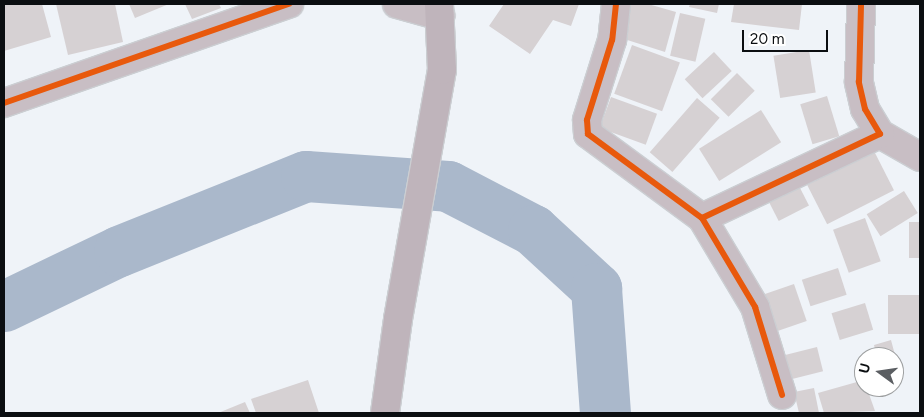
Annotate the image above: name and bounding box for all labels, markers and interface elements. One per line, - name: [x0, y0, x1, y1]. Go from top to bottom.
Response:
- scale bar: [744, 20, 830, 52]
- text: 20 m: [750, 30, 784, 48]
- north arrow: [854, 347, 904, 397]
- text: U: [855, 362, 874, 375]

